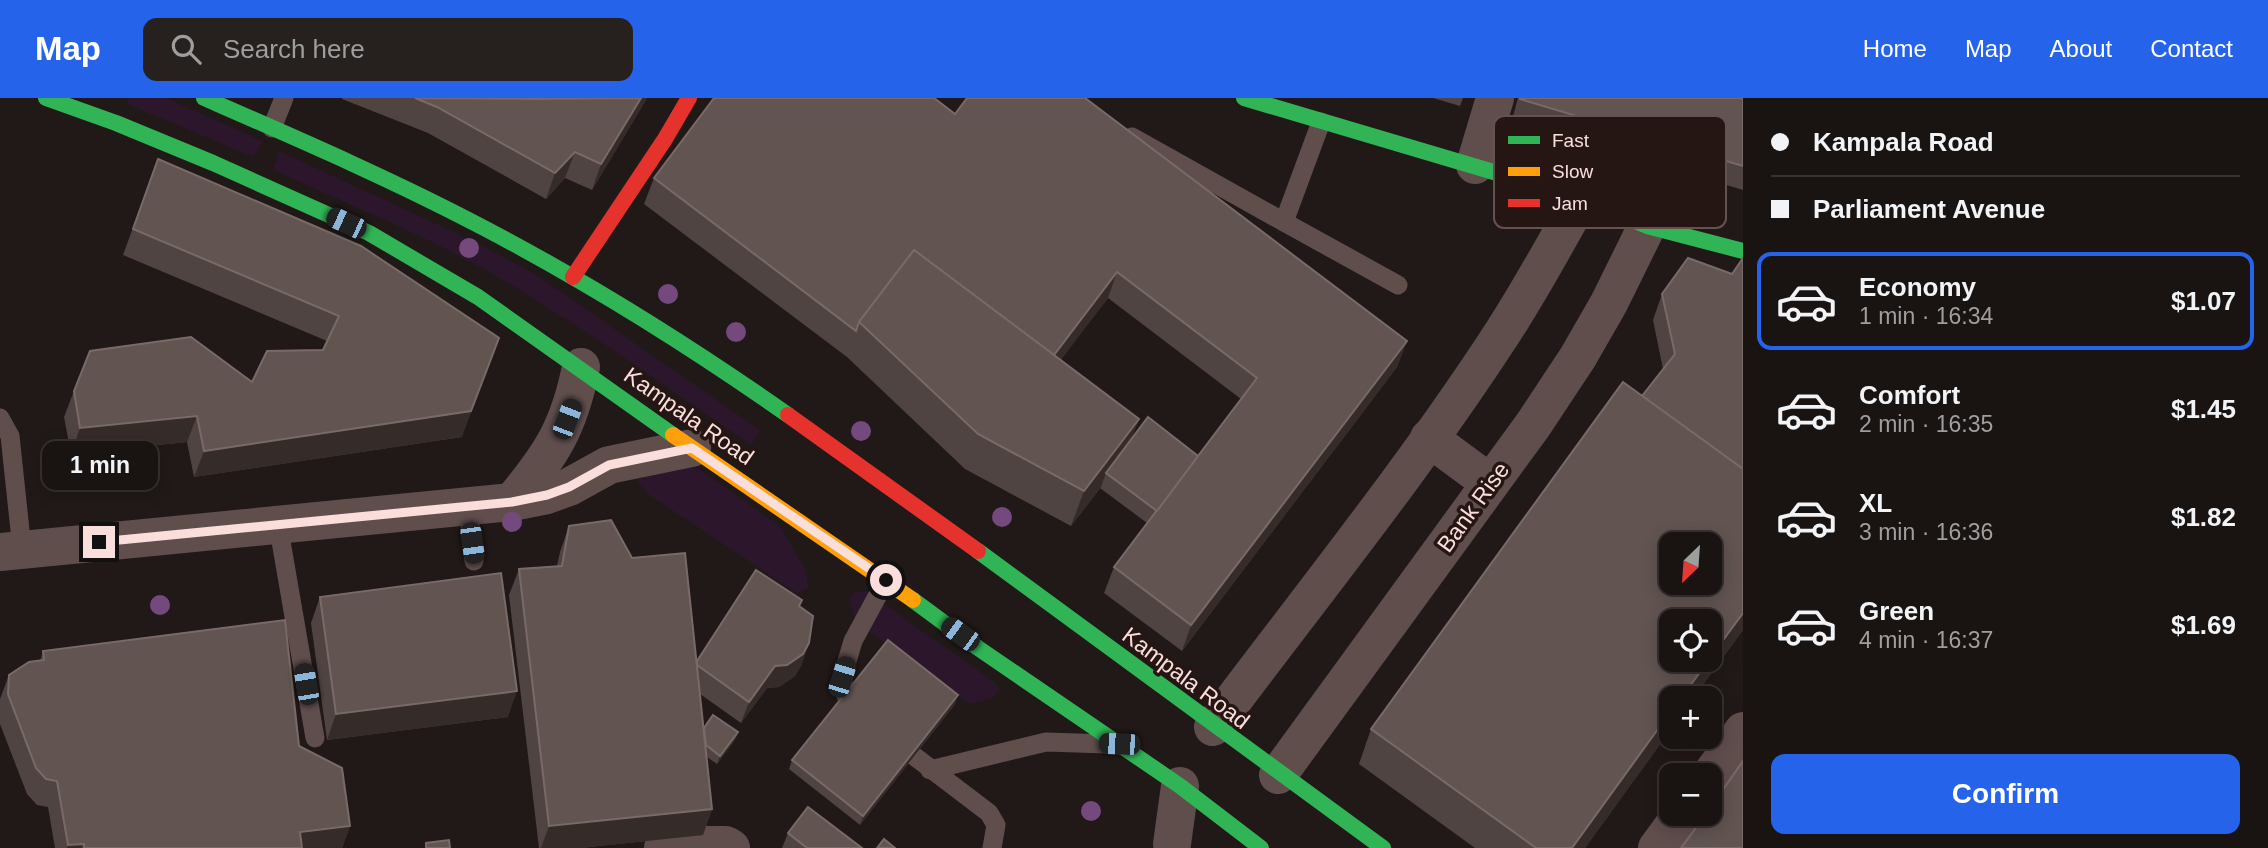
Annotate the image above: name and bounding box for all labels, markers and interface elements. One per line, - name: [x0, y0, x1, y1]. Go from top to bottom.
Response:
- search box: [143, 18, 633, 81]
- text: Map: [35, 30, 101, 67]
- icon: search: [167, 30, 205, 68]
- text: Search here: [223, 34, 365, 64]
- text: Home: [1863, 35, 1927, 62]
- text: Map: [1965, 35, 2012, 62]
- text: About: [2050, 35, 2112, 62]
- text: Contact: [2150, 35, 2233, 62]
- legend: [1494, 116, 1726, 228]
- text: Kampala Road: [1813, 127, 1994, 157]
- text: Fast: [1552, 130, 1590, 151]
- text: Slow: [1552, 161, 1593, 182]
- text: Jam: [1552, 193, 1588, 214]
- text: Parliament Avenue: [1813, 194, 2045, 224]
- car: [323, 205, 370, 241]
- icon: car: [1775, 270, 1838, 333]
- text: Economy: [1859, 272, 1976, 302]
- text: $1.07: [2171, 286, 2236, 316]
- text: 1 min · 16:34: [1859, 303, 1993, 329]
- street label: Kampala Road: [619, 362, 759, 470]
- icon: car: [1775, 378, 1838, 441]
- text: Comfort: [1859, 380, 1960, 410]
- text: $1.45: [2171, 394, 2236, 424]
- car: [550, 396, 585, 442]
- text: 2 min · 16:35: [1859, 411, 1993, 437]
- callout: 1 min: [41, 440, 157, 490]
- text: 1 min: [70, 452, 130, 478]
- street label: Bank Rise: [1432, 457, 1514, 557]
- icon: car: [1775, 486, 1838, 549]
- text: XL: [1859, 488, 1892, 518]
- text: $1.82: [2171, 502, 2236, 532]
- text: 3 min · 16:36: [1859, 519, 1993, 545]
- car: [459, 521, 486, 565]
- route end: [83, 526, 115, 558]
- north arrow: [1659, 532, 1722, 595]
- map controls: [1659, 532, 1722, 826]
- route start: [870, 564, 902, 596]
- icon: car: [1775, 594, 1838, 657]
- text: Green: [1859, 596, 1934, 626]
- button: locate: [1659, 609, 1722, 672]
- text: $1.69: [2171, 610, 2236, 640]
- car: [937, 613, 984, 655]
- street label: Kampala Road: [1117, 622, 1255, 734]
- text: 4 min · 16:37: [1859, 627, 1993, 653]
- car: [826, 654, 859, 700]
- car: [293, 661, 320, 707]
- button: +: [1659, 686, 1722, 749]
- car: [1098, 733, 1141, 755]
- button: Confirm: [1771, 754, 2240, 834]
- button: −: [1659, 763, 1722, 826]

